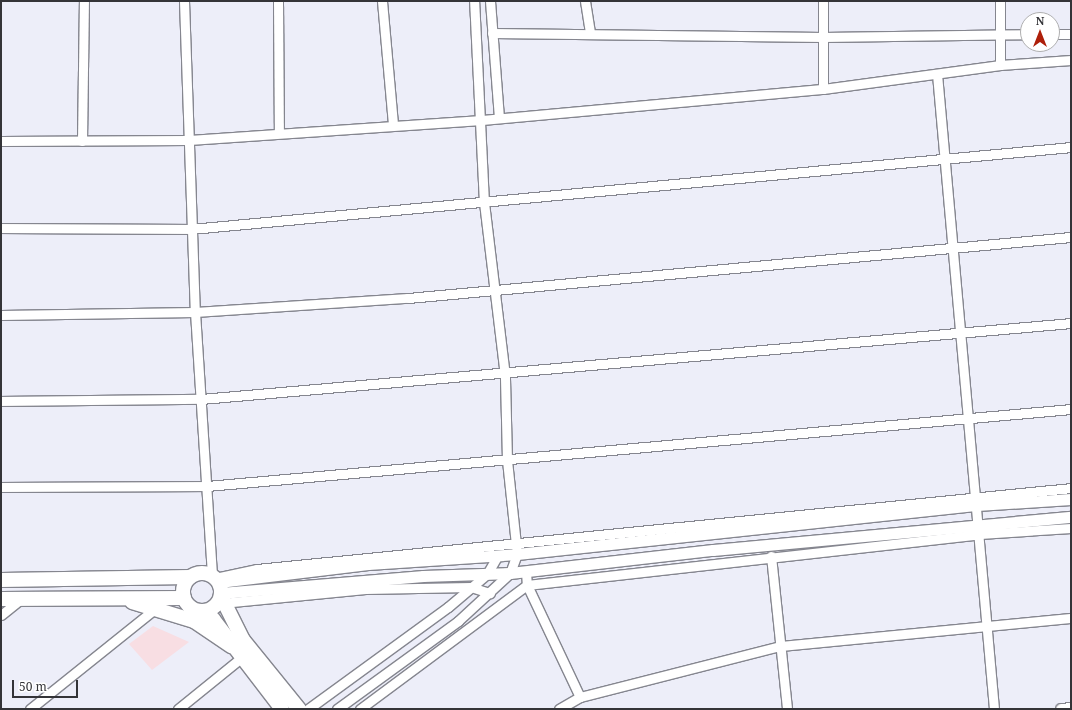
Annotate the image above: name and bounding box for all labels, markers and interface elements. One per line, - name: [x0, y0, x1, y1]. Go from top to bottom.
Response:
- north arrow: [1020, 12, 1060, 52]
- text: N: [1036, 13, 1044, 28]
- scale bar: [14, 672, 80, 698]
- text: 50 m: [19, 678, 47, 695]

